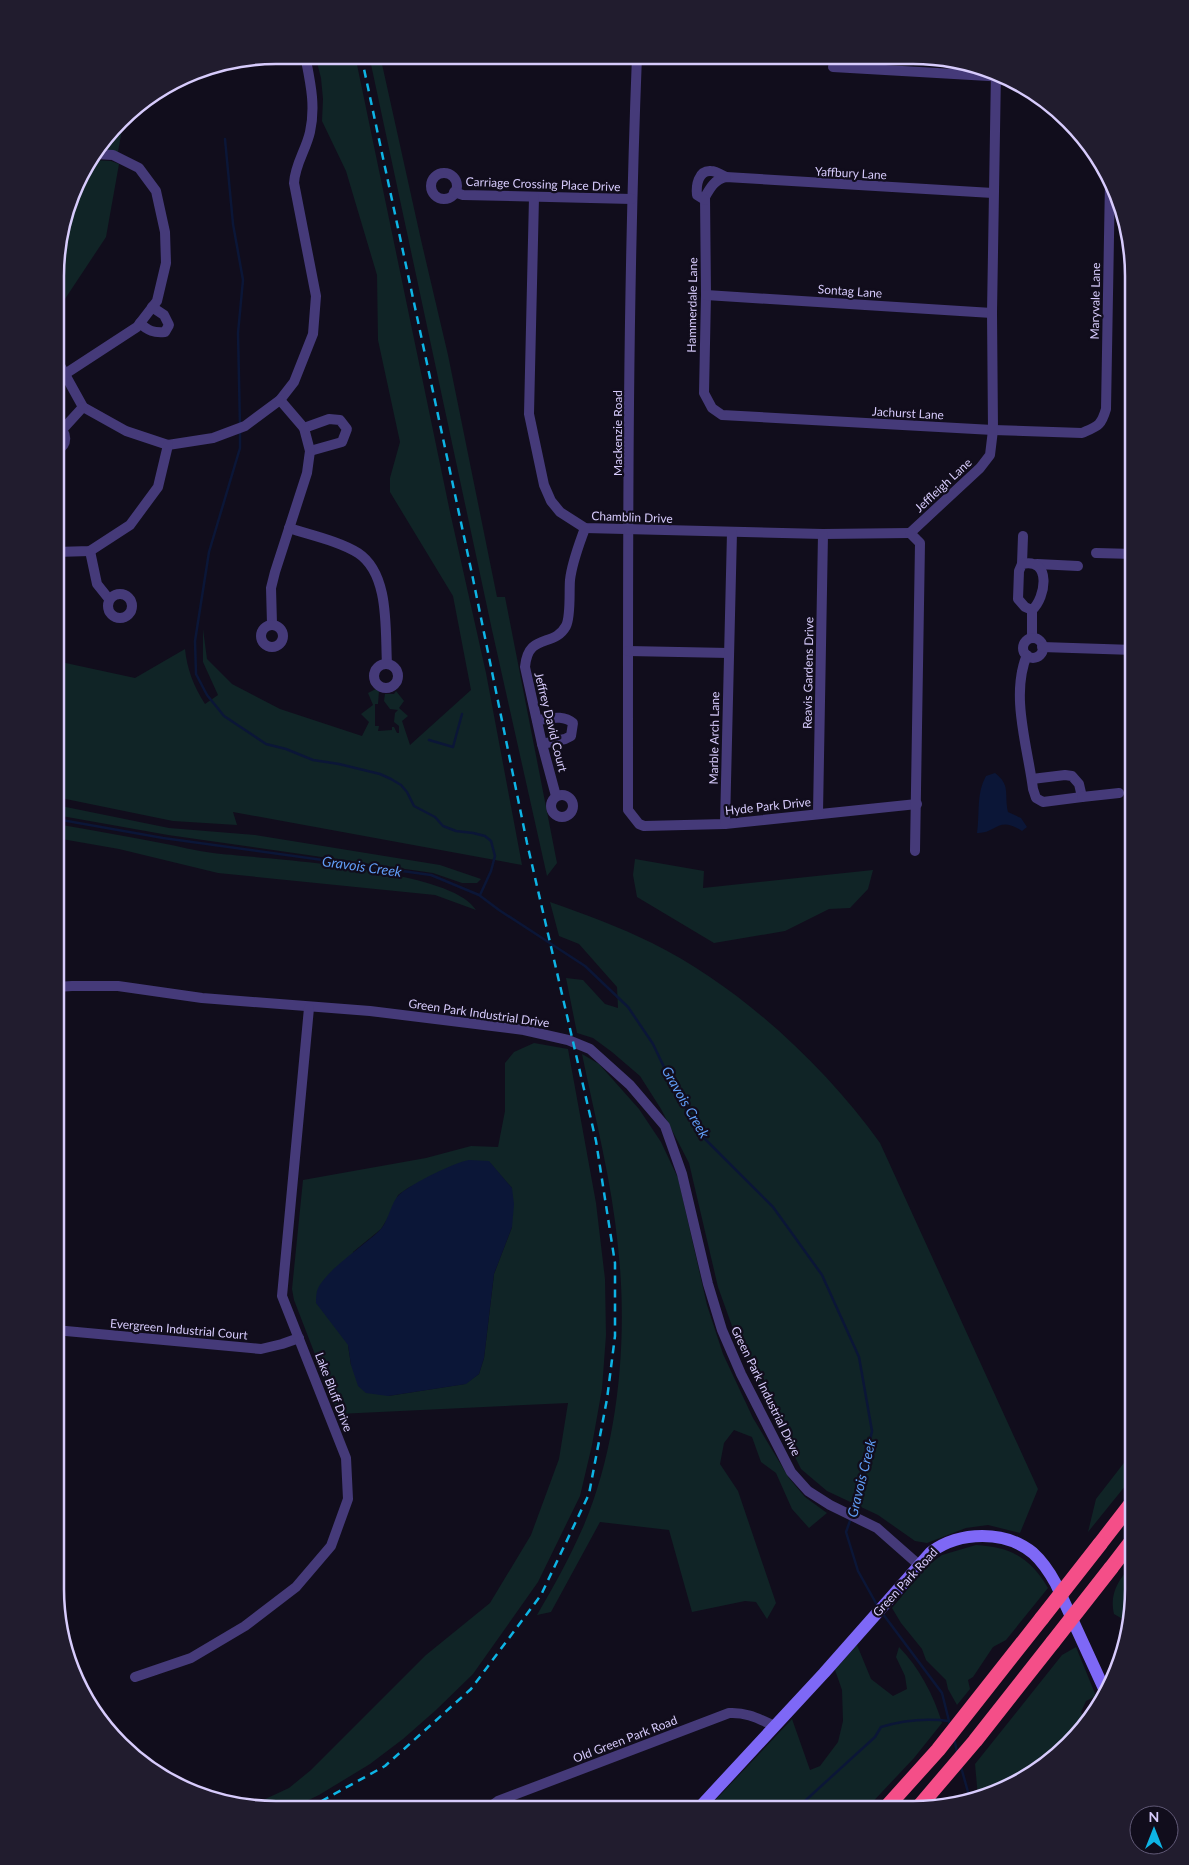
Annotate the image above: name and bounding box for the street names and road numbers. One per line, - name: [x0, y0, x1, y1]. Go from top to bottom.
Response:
- street label: Yaffbury Lane: [815, 164, 887, 182]
- street label: Carriage Crossing Place Drive: [465, 174, 621, 194]
- street label: Hammerdale Lane: [684, 257, 700, 353]
- street label: Maryvale Lane: [1087, 262, 1103, 340]
- street label: Sontag Lane: [817, 281, 883, 301]
- street label: Mackenzie Road: [610, 390, 625, 476]
- street label: Jachurst Lane: [872, 404, 944, 422]
- street label: Jeffleigh Lane: [911, 455, 975, 515]
- street label: Chamblin Drive: [591, 508, 673, 526]
- street label: Reavis Gardens Drive: [800, 617, 816, 729]
- street label: Jeffrey David Court: [531, 671, 571, 774]
- street label: Marble Arch Lane: [706, 692, 722, 784]
- street label: Hyde Park Drive: [724, 794, 812, 818]
- street label: Green Park Industrial Drive: [407, 996, 551, 1030]
- street label: Evergreen Industrial Court: [110, 1316, 249, 1343]
- street label: Green Park Industrial Drive: [728, 1324, 804, 1458]
- street label: Lake Bluff Drive: [312, 1350, 356, 1434]
- street label: Green Park Road: [869, 1545, 941, 1619]
- street label: Old Green Park Road: [571, 1712, 679, 1766]

